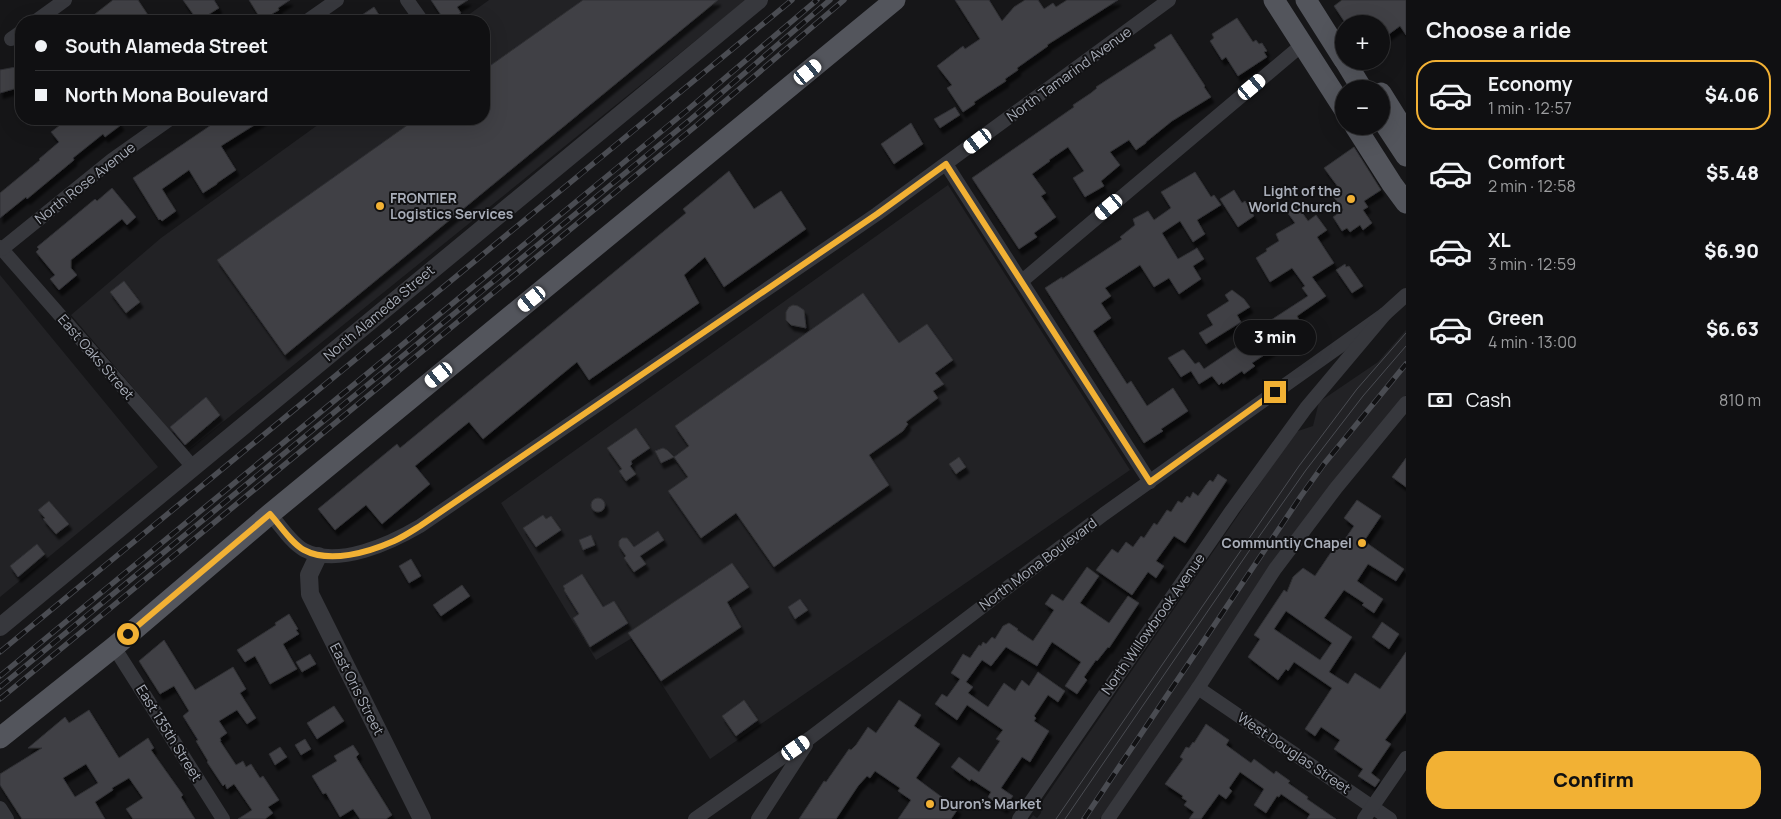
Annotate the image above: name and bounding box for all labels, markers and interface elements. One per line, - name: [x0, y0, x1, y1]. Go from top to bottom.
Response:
- map controls: [1335, 15, 1390, 135]
- button: +: [1335, 15, 1390, 70]
- text: Choose a ride: [1426, 15, 1571, 45]
- street label: North Tamarind Avenue: [1002, 22, 1135, 125]
- text: South Alameda Street: [65, 33, 268, 59]
- car: [791, 57, 824, 87]
- text: Economy: [1488, 71, 1572, 97]
- car: [1235, 72, 1268, 102]
- icon: car: [1428, 73, 1473, 118]
- button: −: [1335, 80, 1390, 135]
- text: North Mona Boulevard: [65, 82, 269, 108]
- text: $4.06: [1705, 82, 1759, 108]
- text: 1 min · 12:57: [1488, 97, 1572, 119]
- car: [961, 126, 994, 156]
- street label: North Rose Avenue: [30, 137, 139, 228]
- text: Comfort: [1488, 149, 1565, 175]
- icon: car: [1428, 151, 1473, 196]
- text: $5.48: [1706, 160, 1759, 186]
- text: 2 min · 12:58: [1488, 175, 1576, 197]
- place label: Light of the World Church: [1248, 181, 1341, 216]
- place label: FRONTIER Logistics Services: [390, 188, 514, 223]
- car: [1092, 192, 1125, 222]
- marker: Light of the World Church: [1345, 193, 1357, 205]
- marker: FRONTIER Logistics Services: [374, 200, 386, 212]
- text: XL: [1488, 227, 1511, 253]
- icon: car: [1428, 229, 1473, 274]
- text: $6.90: [1704, 238, 1759, 264]
- text: 3 min · 12:59: [1488, 253, 1576, 275]
- street label: North Alameda Street: [319, 260, 439, 365]
- car: [515, 284, 548, 314]
- text: Green: [1488, 305, 1544, 331]
- icon: car: [1428, 307, 1473, 352]
- street label: East Oaks Street: [54, 310, 139, 404]
- text: $6.63: [1706, 316, 1759, 342]
- callout: 3 min: [1234, 320, 1316, 354]
- text: 3 min: [1254, 326, 1296, 348]
- text: 4 min · 13:00: [1488, 331, 1577, 353]
- car: [422, 360, 455, 390]
- route end: [1264, 381, 1286, 403]
- icon: cash: [1426, 386, 1454, 414]
- text: Cash: [1466, 387, 1511, 413]
- text: 810 m: [1719, 389, 1761, 411]
- street label: North Mona Boulevard: [975, 513, 1100, 614]
- place label: Communtiy Chapel: [1222, 533, 1352, 552]
- marker: Communtiy Chapel: [1356, 537, 1368, 549]
- street label: North Willowbrook Avenue: [1097, 549, 1209, 698]
- route start: [117, 623, 139, 645]
- street label: East Oris Street: [326, 639, 389, 739]
- street label: East 135th Street: [132, 681, 207, 785]
- street label: West Douglas Street: [1234, 708, 1355, 798]
- car: [779, 733, 812, 763]
- button: Confirm: [1426, 751, 1761, 809]
- place label: Duron's Market: [940, 794, 1042, 813]
- marker: Duron's Market: [924, 798, 936, 810]

